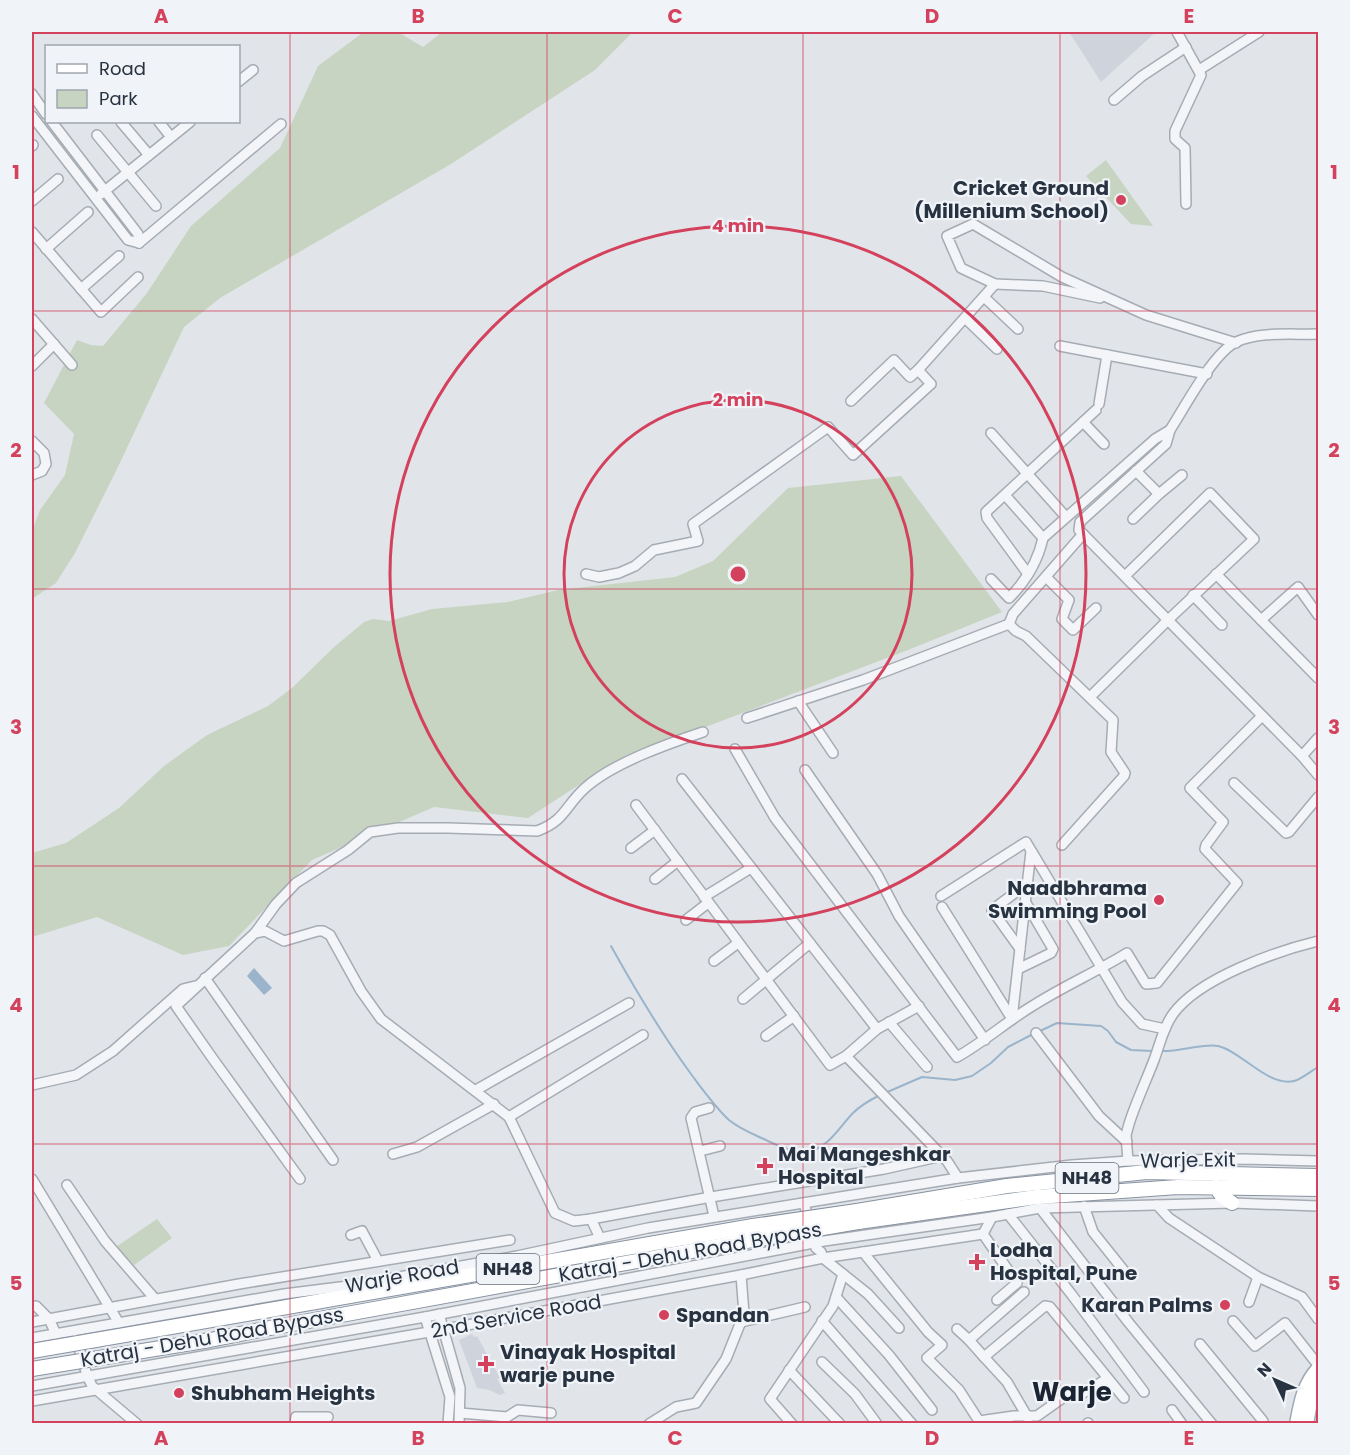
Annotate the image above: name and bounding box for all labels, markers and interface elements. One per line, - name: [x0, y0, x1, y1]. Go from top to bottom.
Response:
- text: A: [154, 2, 169, 30]
- text: B: [411, 2, 425, 30]
- text: C: [667, 2, 683, 30]
- text: D: [925, 2, 939, 30]
- text: E: [1184, 2, 1194, 30]
- legend: [45, 45, 240, 123]
- text: Road: [99, 56, 146, 81]
- text: Park: [99, 86, 138, 111]
- text: 1: [12, 158, 20, 186]
- text: 1: [1330, 158, 1338, 186]
- place label: Cricket Ground (Millenium School): [914, 174, 1109, 225]
- marker: Cricket Ground (Millenium School): [1114, 193, 1128, 207]
- text: 4 min: [712, 213, 764, 238]
- text: 2 min: [713, 387, 763, 412]
- text: 2: [10, 436, 22, 464]
- text: 2: [1328, 436, 1340, 464]
- centre of rings: [728, 564, 748, 584]
- text: 3: [10, 713, 22, 741]
- text: 3: [1328, 713, 1340, 741]
- place label: Naadbhrama Swimming Pool: [988, 874, 1147, 925]
- marker: Naadbhrama Swimming Pool: [1152, 893, 1166, 907]
- text: 4: [9, 991, 23, 1019]
- text: 4: [1327, 991, 1341, 1019]
- place label: Mai Mangeshkar Hospital: [778, 1140, 951, 1191]
- street label: Warje Exit: [1140, 1145, 1236, 1175]
- marker: Mai Mangeshkar Hospital: [756, 1157, 774, 1175]
- road number: NH48: [1056, 1163, 1118, 1193]
- street label: Katraj - Dehu Road Bypass: [556, 1215, 824, 1289]
- place label: Lodha Hospital, Pune: [990, 1236, 1137, 1287]
- street label: Warje Road: [343, 1252, 461, 1300]
- marker: Lodha Hospital, Pune: [968, 1253, 986, 1271]
- road number: NH48: [476, 1254, 540, 1284]
- text: 5: [10, 1269, 23, 1297]
- text: 5: [1328, 1269, 1341, 1297]
- street label: 2nd Service Road: [428, 1287, 604, 1345]
- place label: Karan Palms: [1081, 1291, 1213, 1319]
- marker: Karan Palms: [1218, 1298, 1232, 1312]
- street label: Katraj - Dehu Road Bypass: [78, 1300, 346, 1374]
- place label: Spandan: [676, 1301, 770, 1329]
- marker: Spandan: [657, 1308, 671, 1322]
- place label: Vinayak Hospital warje pune: [500, 1338, 676, 1389]
- north arrow: [1245, 1350, 1305, 1410]
- marker: Vinayak Hospital warje pune: [477, 1355, 495, 1373]
- text: N: [1252, 1358, 1277, 1382]
- district label: Warje: [1032, 1374, 1112, 1410]
- place label: Shubham Heights: [191, 1379, 376, 1407]
- marker: Shubham Heights: [172, 1386, 186, 1400]
- text: A: [154, 1424, 169, 1452]
- text: B: [411, 1424, 425, 1452]
- text: C: [667, 1424, 683, 1452]
- text: D: [925, 1424, 939, 1452]
- text: E: [1184, 1424, 1194, 1452]

